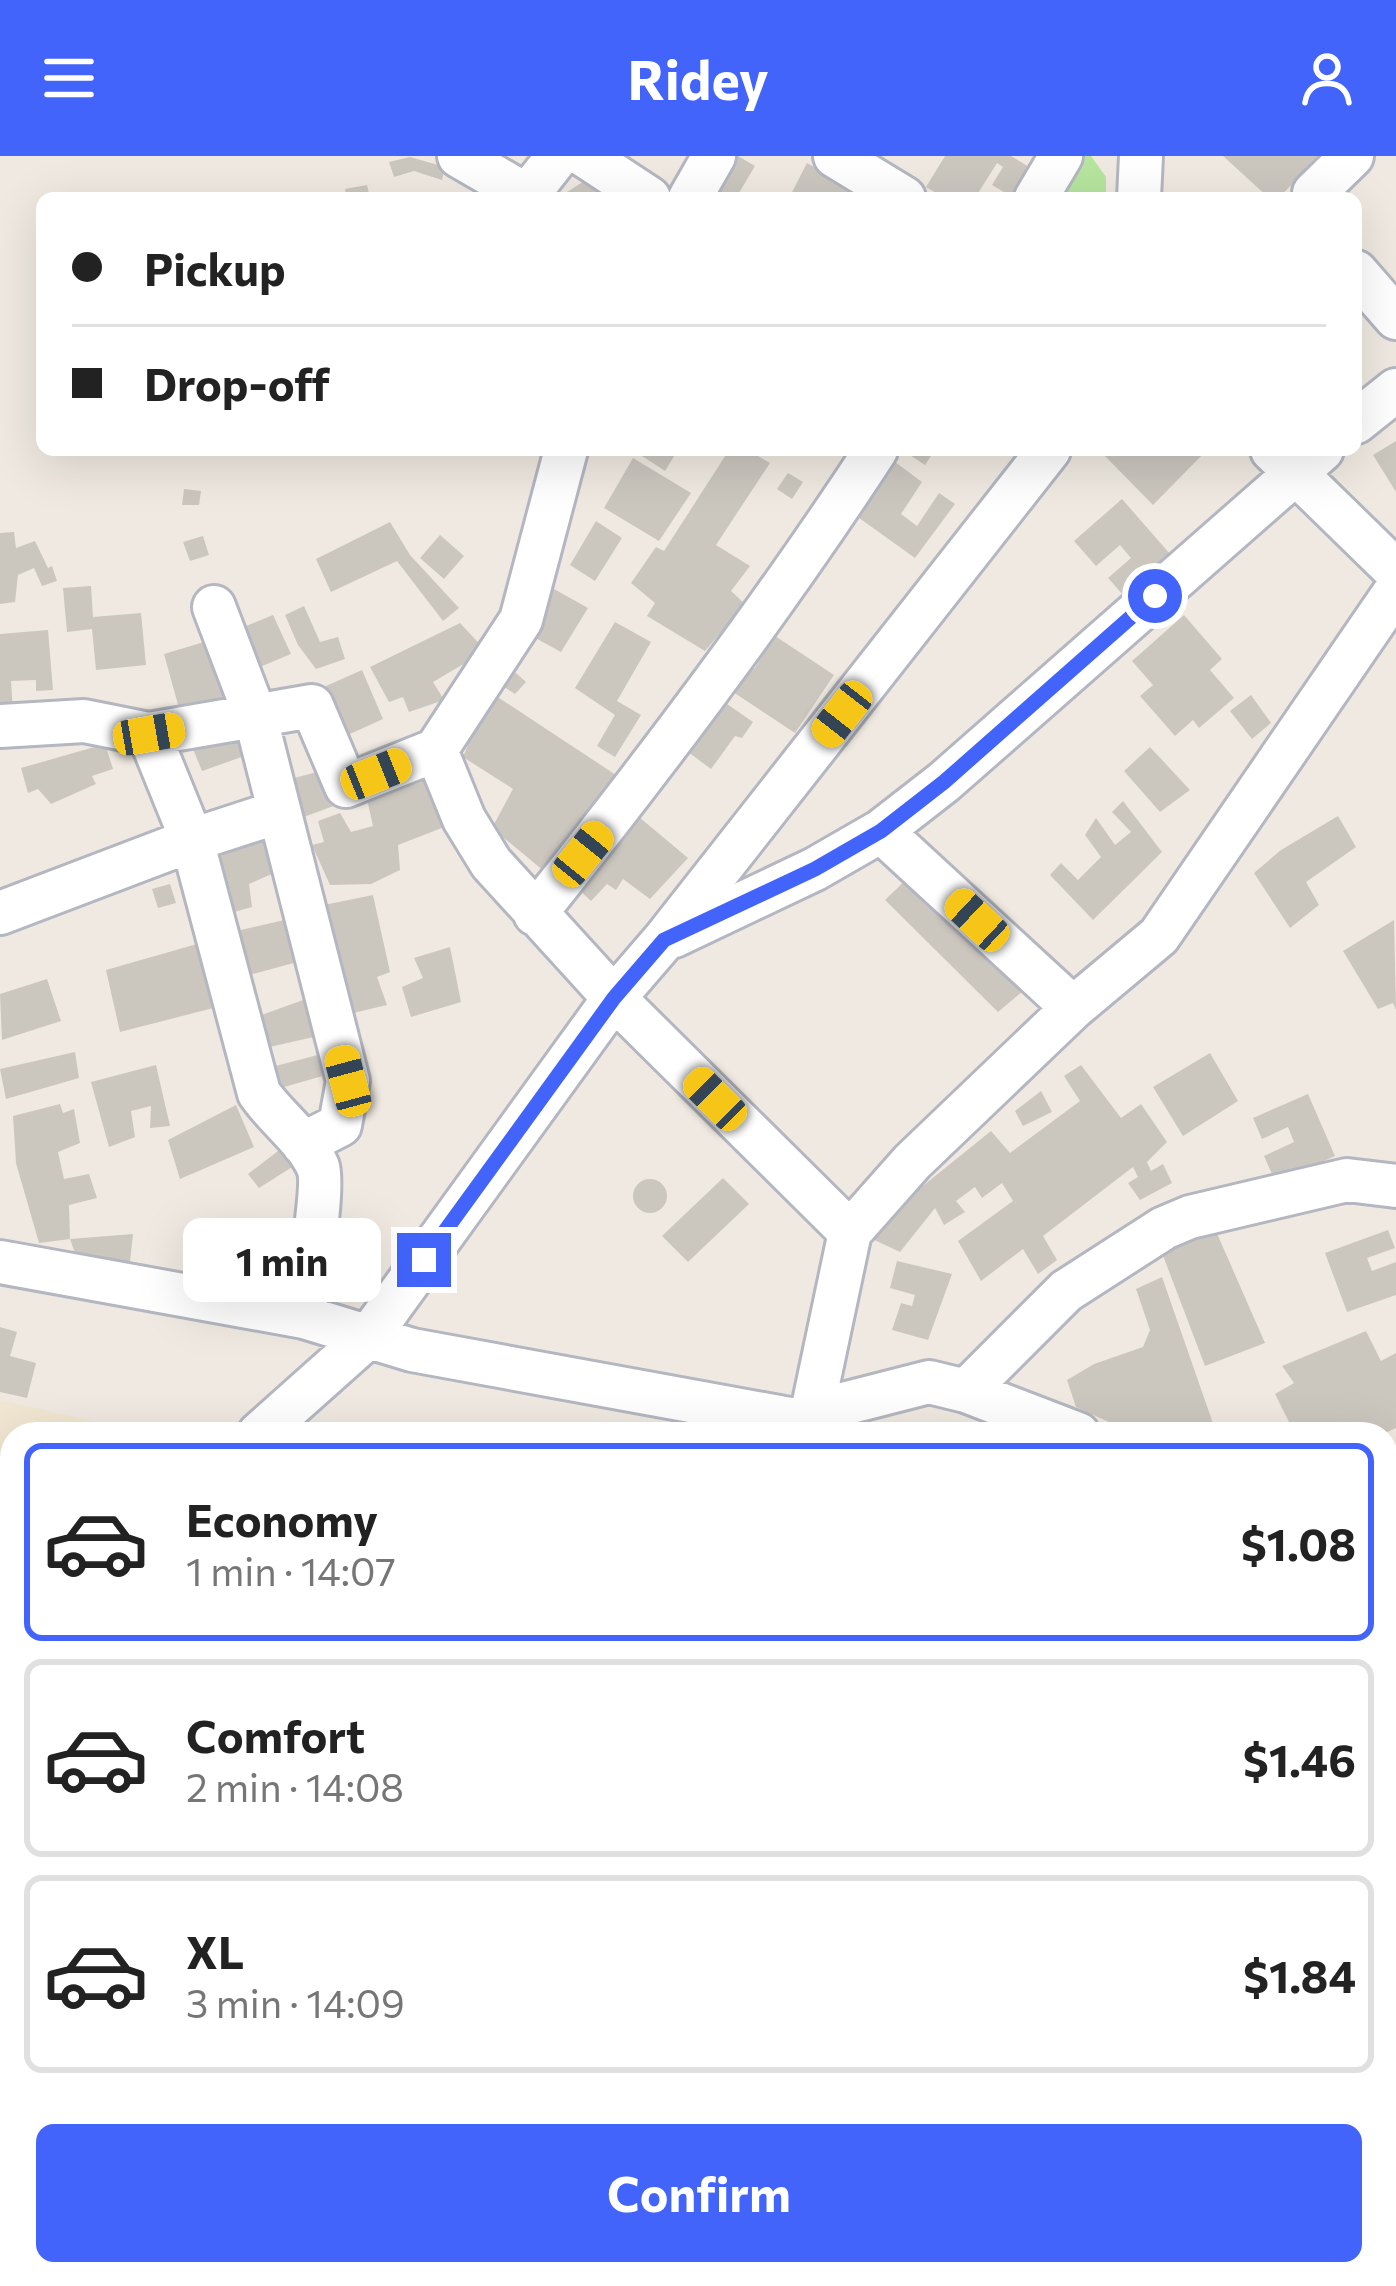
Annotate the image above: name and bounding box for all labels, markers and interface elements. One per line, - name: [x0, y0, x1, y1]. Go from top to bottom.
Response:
- icon: menu: [36, 45, 102, 111]
- text: Ridey: [627, 45, 769, 111]
- icon: person: [1294, 45, 1360, 111]
- text: Pickup: [144, 240, 286, 295]
- text: Drop-off: [144, 355, 330, 410]
- route start: [1128, 569, 1182, 623]
- car: [806, 675, 878, 753]
- car: [110, 710, 188, 758]
- car: [336, 744, 416, 804]
- car: [546, 815, 620, 893]
- car: [938, 882, 1016, 958]
- car: [321, 1042, 375, 1120]
- car: [677, 1061, 753, 1137]
- callout: 1 min: [184, 1218, 382, 1302]
- route end: [397, 1233, 451, 1287]
- text: 1 min: [236, 1236, 328, 1284]
- icon: car: [42, 1488, 150, 1596]
- text: Economy: [186, 1491, 378, 1546]
- text: $1.08: [1241, 1515, 1356, 1570]
- text: 1 min · 14:07: [186, 1546, 396, 1594]
- icon: car: [42, 1704, 150, 1812]
- text: Comfort: [186, 1707, 365, 1762]
- text: $1.46: [1243, 1731, 1356, 1786]
- text: 2 min · 14:08: [186, 1762, 404, 1810]
- icon: car: [42, 1920, 150, 2028]
- text: XL: [186, 1923, 244, 1978]
- text: $1.84: [1243, 1947, 1356, 2002]
- text: 3 min · 14:09: [186, 1978, 405, 2026]
- button: Confirm: [36, 2124, 1362, 2262]

